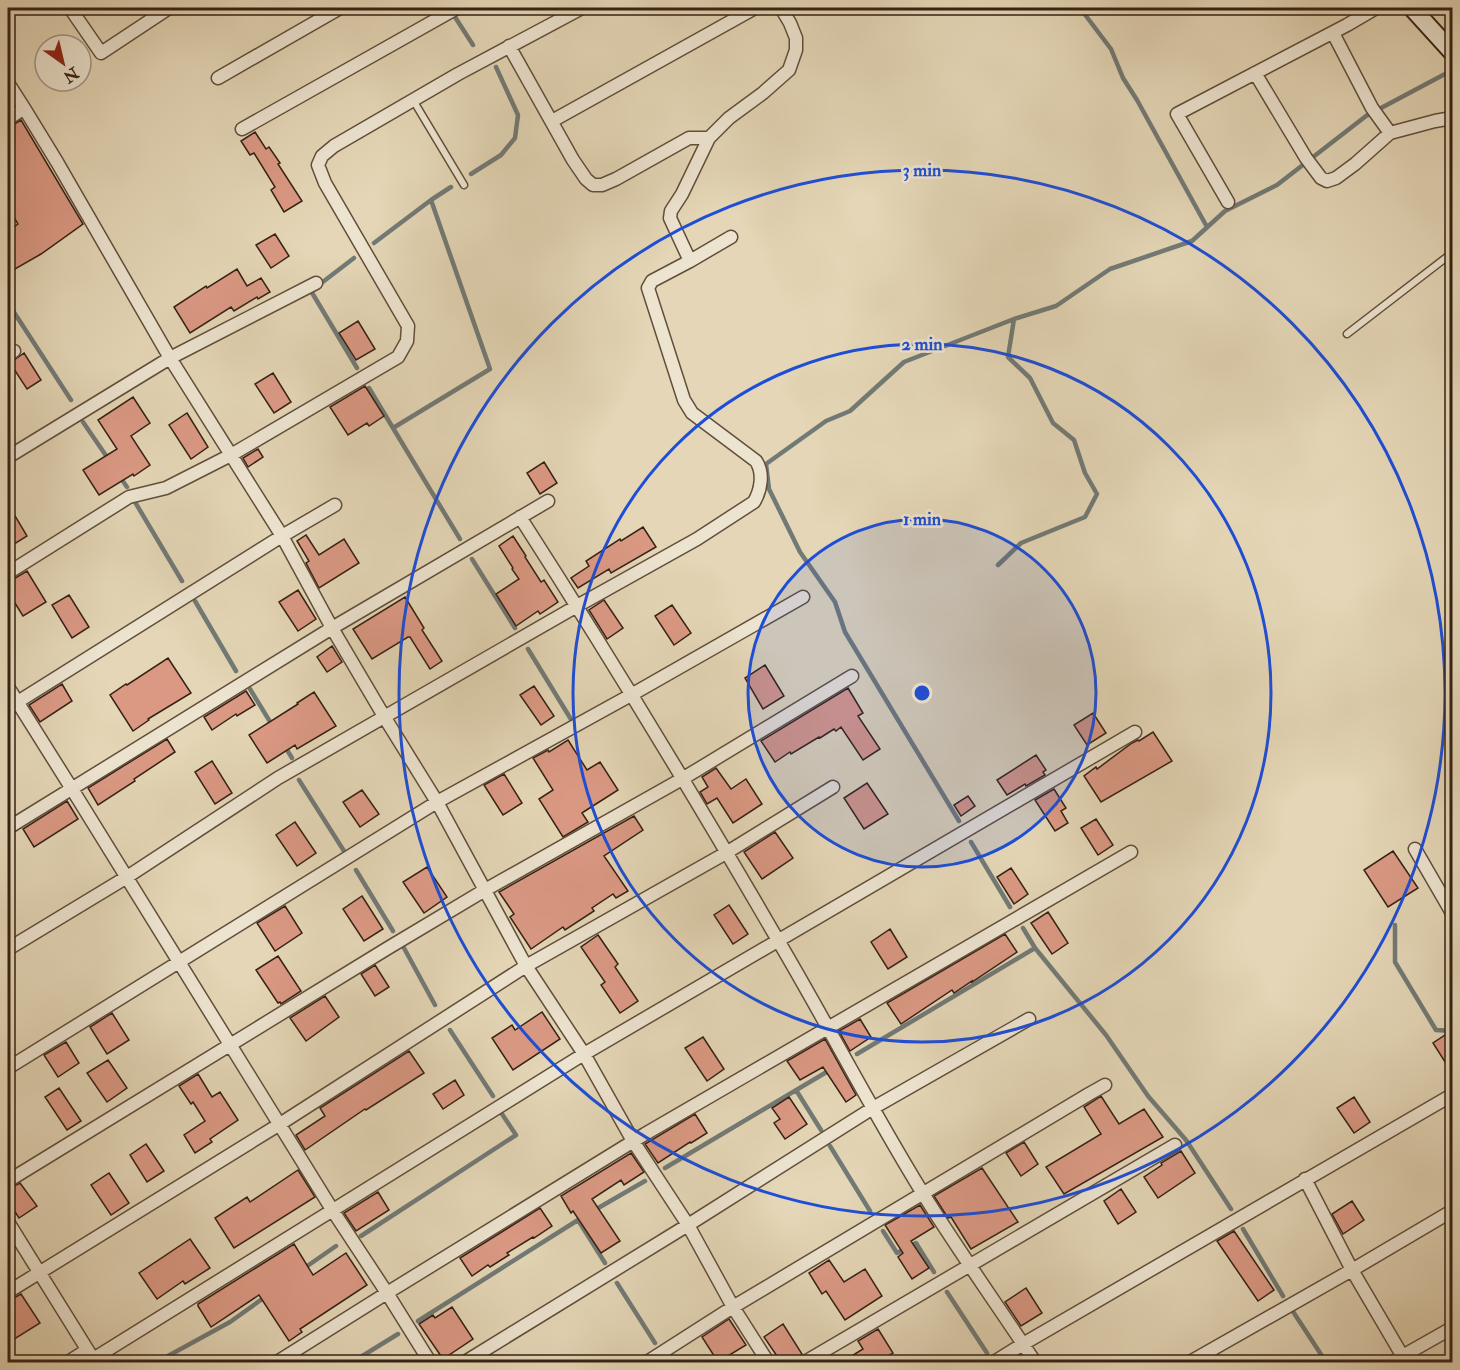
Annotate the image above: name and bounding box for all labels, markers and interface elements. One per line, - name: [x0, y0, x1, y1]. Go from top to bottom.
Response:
- north arrow: [33, 33, 93, 93]
- text: N: [59, 62, 83, 87]
- text: 3 min: [903, 159, 942, 182]
- text: 2 min: [902, 333, 943, 356]
- text: 1 min: [903, 508, 942, 531]
- centre of rings: [912, 683, 932, 703]

